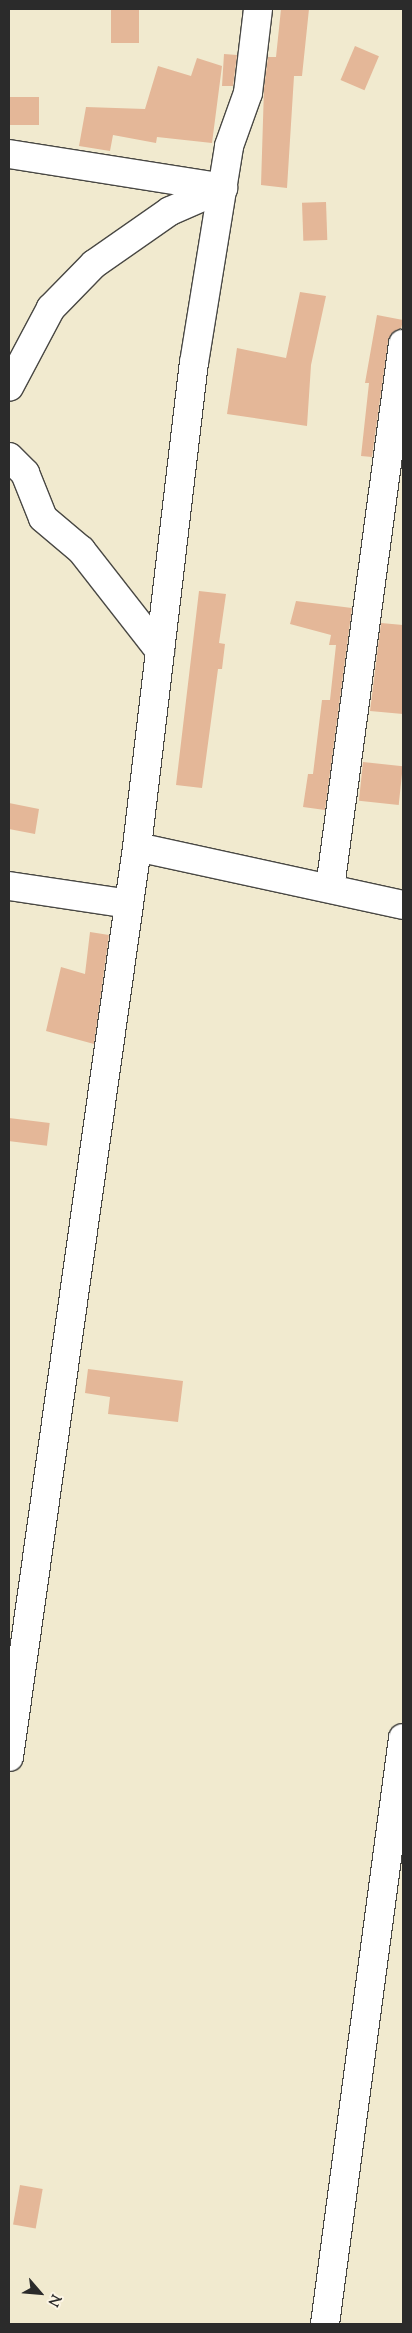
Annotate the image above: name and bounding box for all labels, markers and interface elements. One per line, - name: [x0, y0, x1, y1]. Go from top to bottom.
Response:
- north arrow: [15, 2268, 65, 2318]
- text: N: [42, 2290, 65, 2309]

